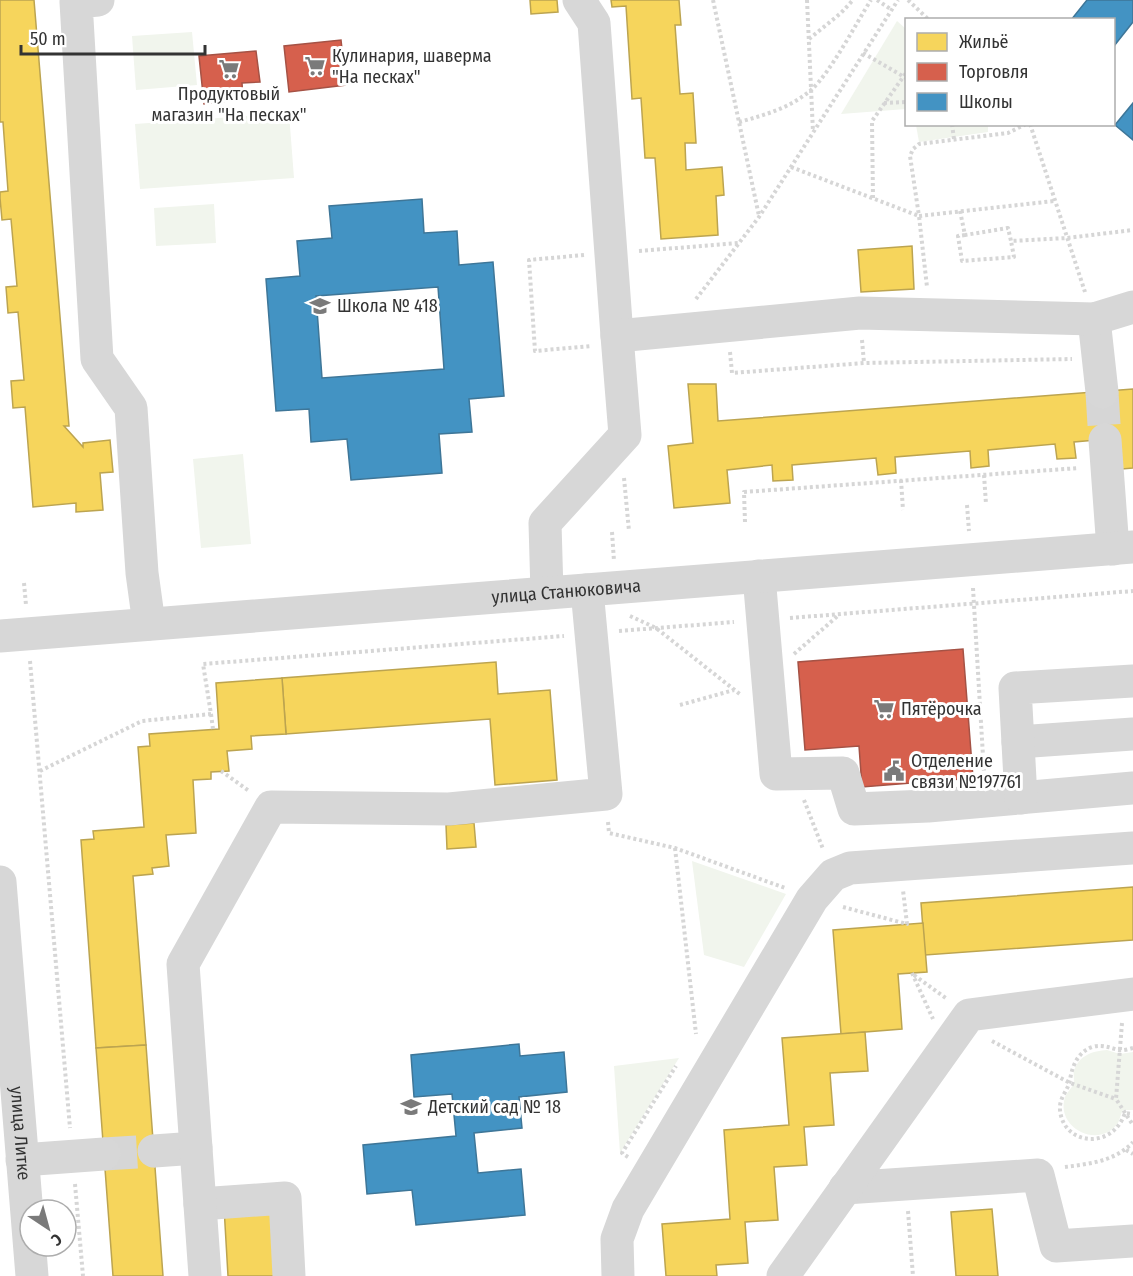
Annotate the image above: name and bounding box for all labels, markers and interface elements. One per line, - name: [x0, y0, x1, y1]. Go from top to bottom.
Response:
- scale bar: [21, 18, 206, 56]
- legend: [905, 18, 1115, 126]
- text: 50 m: [30, 28, 66, 50]
- text: Жильё: [959, 31, 1009, 53]
- place label: Кулинария, шаверма "На песках": [332, 45, 492, 88]
- supermarket icon: Кулинария, шаверма "На песках": [303, 54, 327, 78]
- supermarket icon: Продуктовый магазин "На песках": [217, 57, 241, 81]
- text: Торговля: [959, 61, 1028, 83]
- place label: Продуктовый магазин "На песках": [152, 83, 306, 126]
- text: Школы: [959, 91, 1013, 113]
- school or university icon: Школа № 418: [308, 294, 332, 318]
- place label: Школа № 418: [337, 295, 438, 317]
- street label: улица Станюковича: [491, 575, 642, 608]
- supermarket icon: Пятёрочка: [872, 697, 896, 721]
- place label: Пятёрочка: [901, 698, 982, 720]
- place label: Отделение связи №197761: [911, 750, 1022, 793]
- public building icon: Отделение связи №197761: [882, 759, 906, 783]
- street label: улица Литке: [6, 1085, 35, 1181]
- school or university icon: Детский сад № 18: [399, 1095, 423, 1119]
- place label: Детский сад № 18: [427, 1096, 561, 1118]
- north arrow: [18, 1198, 78, 1258]
- text: С: [47, 1230, 66, 1250]

